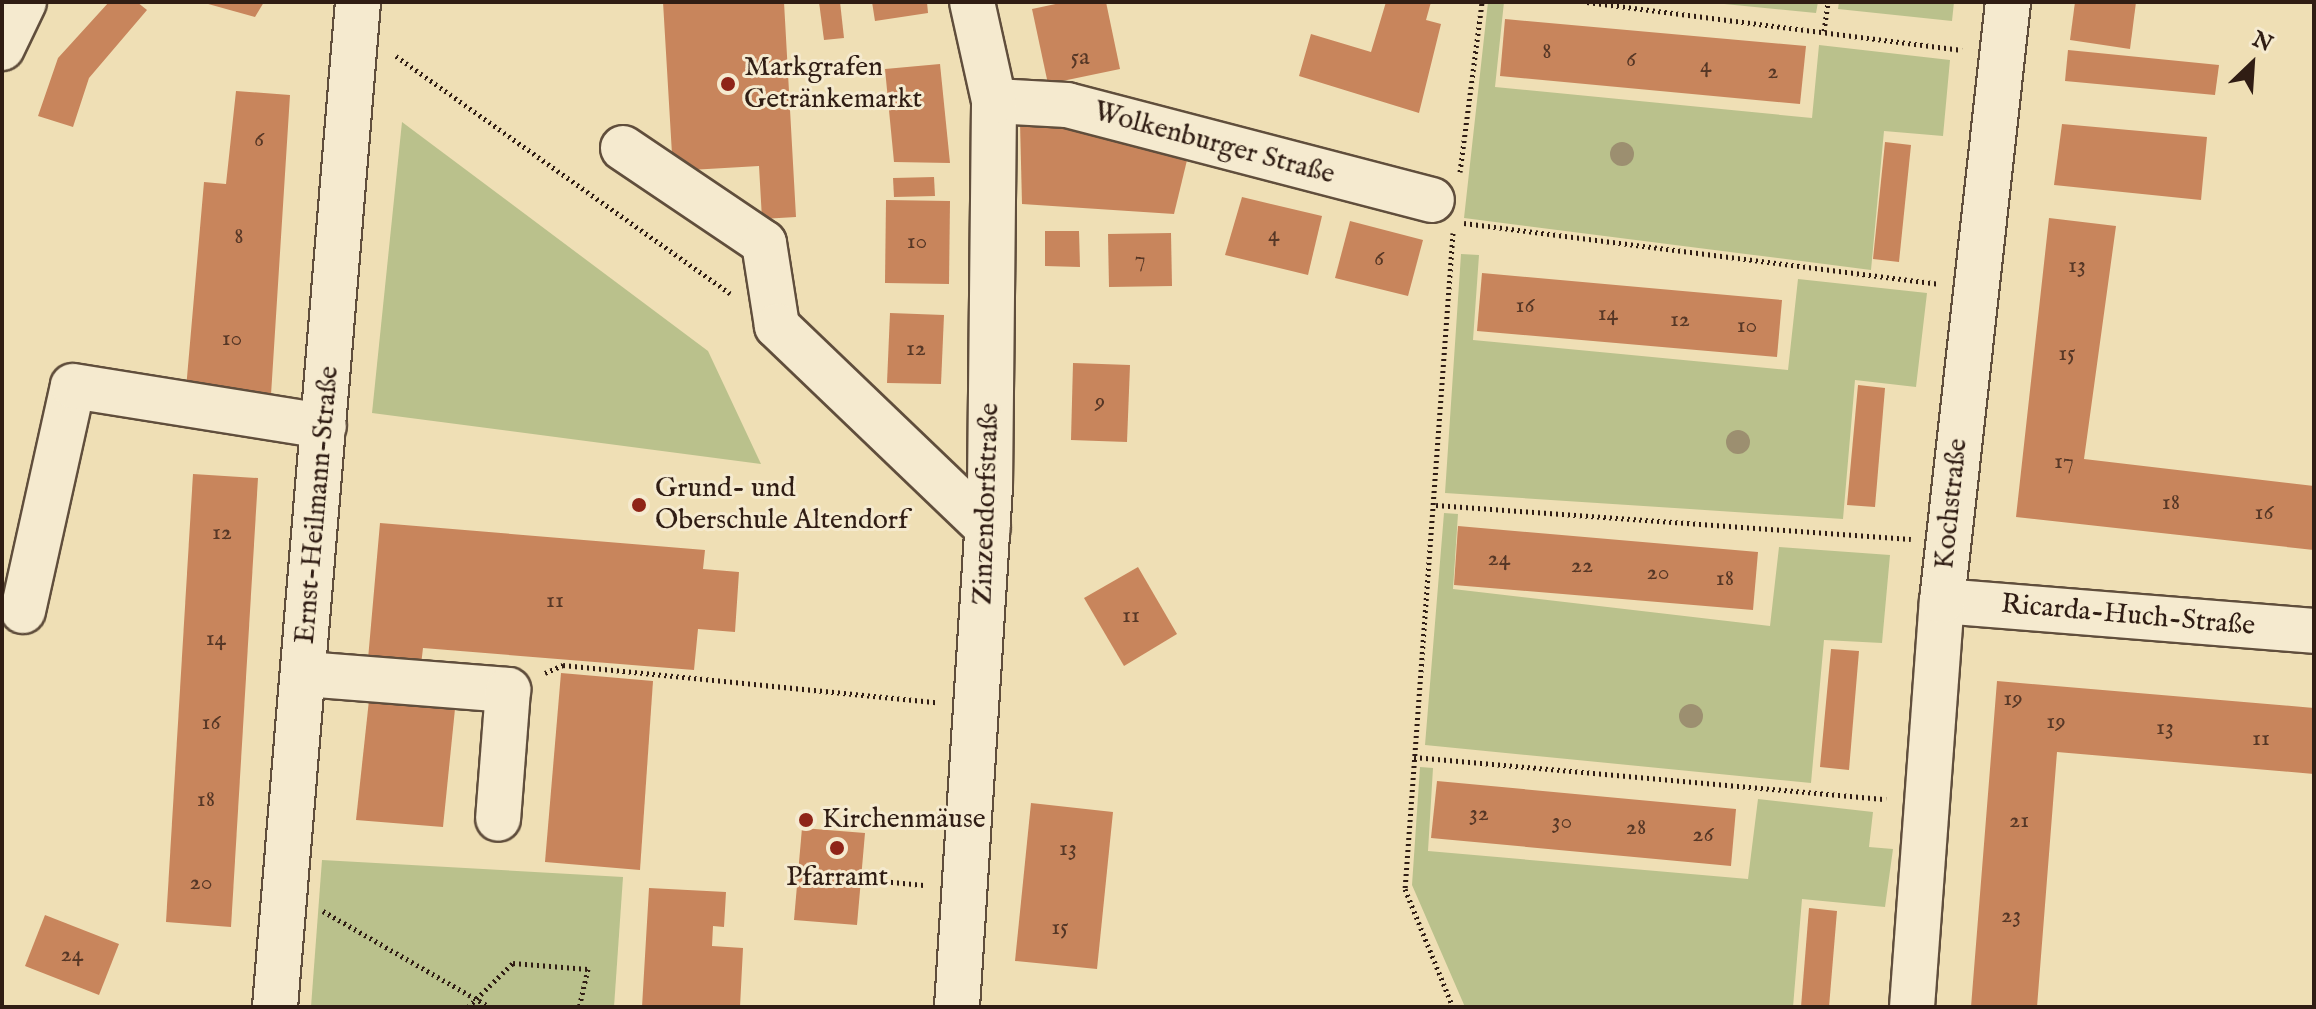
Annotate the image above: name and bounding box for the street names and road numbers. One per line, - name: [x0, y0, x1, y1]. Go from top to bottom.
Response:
- street label: Wolkenburger Straße: [1090, 96, 1338, 192]
- street label: Ernst-Heilmann-Straße: [289, 365, 347, 645]
- street label: Zinzendorfstraße: [967, 402, 1007, 606]
- street label: Kochstraße: [1928, 437, 1976, 571]
- street label: Ricarda-Huch-Straße: [2000, 588, 2256, 644]

